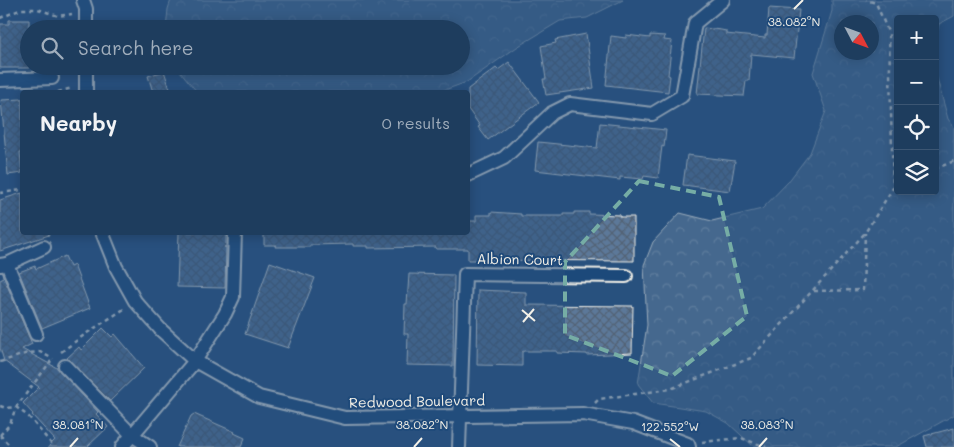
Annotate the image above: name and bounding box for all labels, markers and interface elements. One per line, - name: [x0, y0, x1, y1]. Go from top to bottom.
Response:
- text: 38.082°N: [768, 13, 820, 29]
- north arrow: [834, 15, 879, 60]
- map controls: [894, 15, 939, 195]
- button: +: [894, 15, 939, 60]
- search box: [20, 20, 470, 75]
- icon: search: [38, 34, 66, 62]
- text: Search here: [78, 35, 194, 60]
- button: −: [894, 60, 939, 105]
- button: locate: [894, 105, 939, 150]
- text: Nearby: [40, 109, 117, 136]
- text: 0 results: [382, 112, 450, 133]
- button: layers: [894, 150, 939, 195]
- street label: Albion Court: [477, 249, 563, 269]
- street label: Redwood Boulevard: [349, 390, 485, 412]
- text: 38.081°N: [52, 416, 104, 432]
- text: 38.082°N: [396, 416, 448, 432]
- text: 38.083°N: [740, 416, 794, 432]
- text: 122.552°W: [641, 418, 699, 434]

